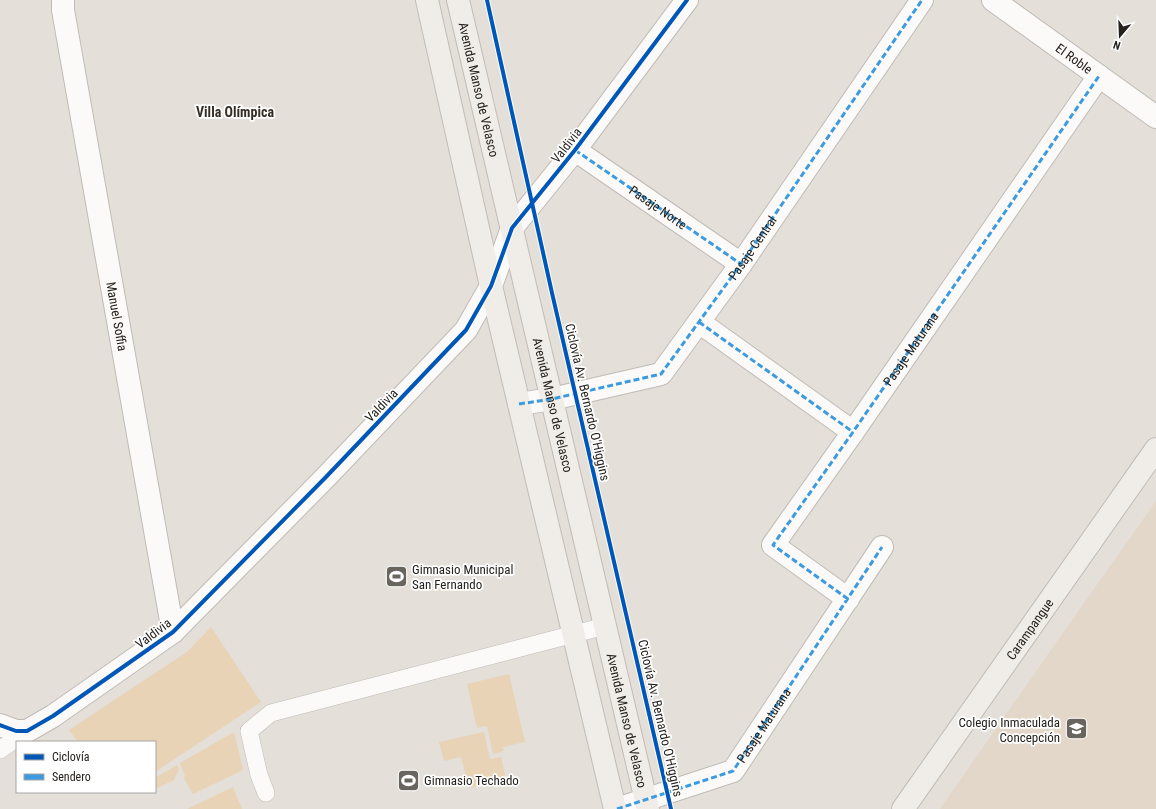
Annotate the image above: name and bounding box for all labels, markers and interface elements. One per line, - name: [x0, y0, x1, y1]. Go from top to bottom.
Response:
- north arrow: [1100, 16, 1140, 56]
- street label: Avenida Manso de Velasco: [455, 21, 502, 159]
- text: N: [1111, 38, 1122, 52]
- street label: El Roble: [1053, 41, 1095, 77]
- district label: Villa Olímpica: [196, 104, 274, 120]
- street label: Valdivia: [548, 125, 585, 166]
- street label: Pasaje Norte: [626, 183, 690, 233]
- street label: Pasaje Central: [725, 213, 780, 283]
- street label: Manuel Soffia: [103, 281, 130, 352]
- street label: Pasaje Maturana: [880, 309, 942, 389]
- street label: Ciclovía Av. Bernardo O'Higgins: [562, 322, 613, 482]
- street label: Avenida Manso de Velasco: [530, 336, 576, 474]
- street label: Valdivia: [362, 386, 401, 425]
- place label: Gimnasio Municipal San Fernando: [412, 562, 513, 592]
- sports icon: Gimnasio Municipal San Fernando: [383, 563, 409, 589]
- street label: Carampangue: [1003, 596, 1056, 663]
- street label: Valdivia: [133, 615, 174, 652]
- street label: Ciclovía Av. Bernardo O'Higgins: [635, 638, 686, 798]
- street label: Avenida Manso de Velasco: [604, 652, 650, 789]
- street label: Pasaje Maturana: [734, 685, 794, 766]
- place label: Colegio Inmaculada Concepción: [958, 715, 1060, 745]
- school or university icon: Colegio Inmaculada Concepción: [1063, 716, 1089, 742]
- legend: [16, 741, 156, 793]
- text: Ciclovía: [52, 750, 90, 764]
- sports icon: Gimnasio Techado: [396, 767, 422, 793]
- text: Sendero: [52, 770, 91, 784]
- place label: Gimnasio Techado: [424, 773, 519, 788]

